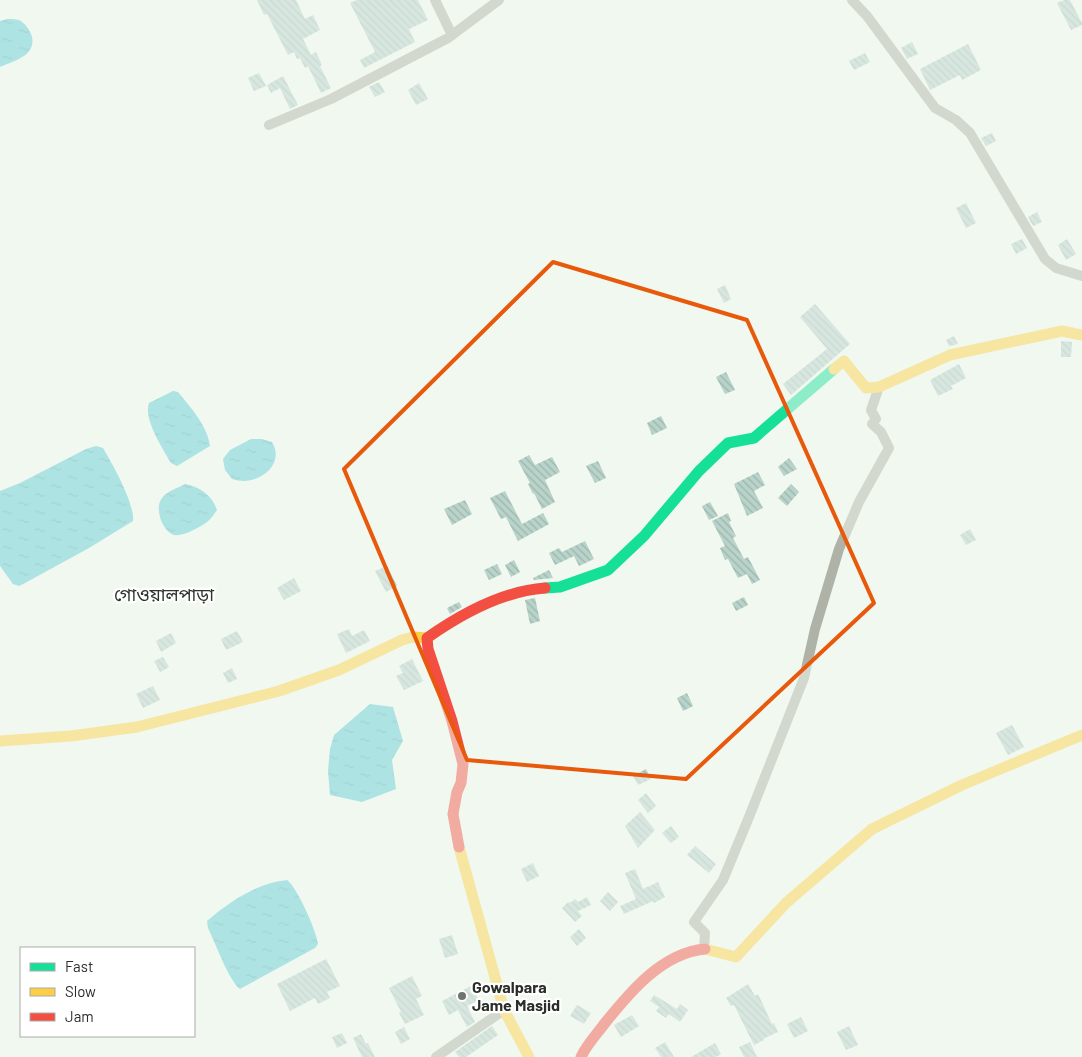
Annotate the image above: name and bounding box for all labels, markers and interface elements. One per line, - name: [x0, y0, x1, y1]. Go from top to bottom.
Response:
- district label: গোওয়ালপাড়া: [114, 583, 214, 605]
- legend: [20, 947, 195, 1037]
- text: Fast: [65, 957, 93, 975]
- place label: Gowalpara Jame Masjid: [472, 977, 560, 1014]
- text: Slow: [65, 982, 96, 1000]
- marker: Gowalpara Jame Masjid: [456, 990, 468, 1002]
- text: Jam: [65, 1007, 94, 1025]

